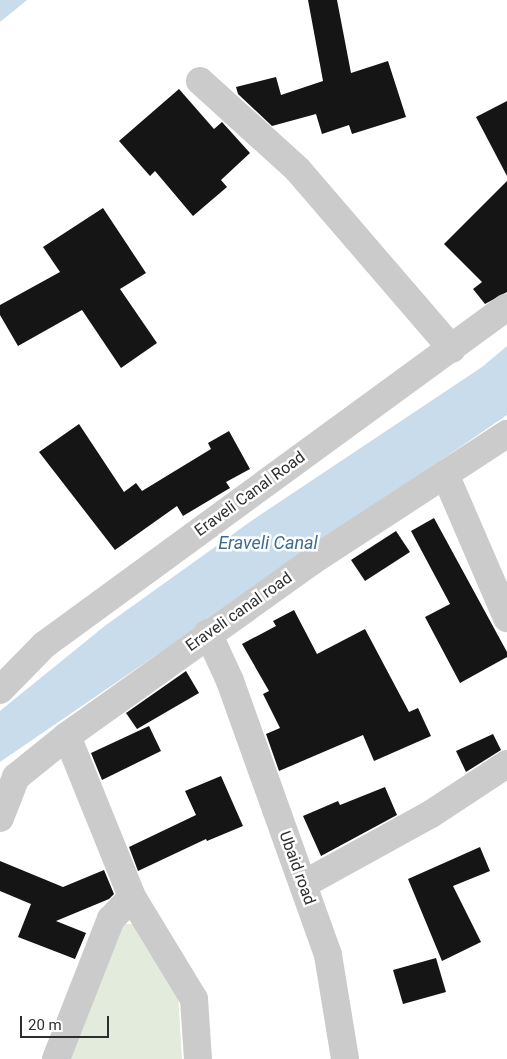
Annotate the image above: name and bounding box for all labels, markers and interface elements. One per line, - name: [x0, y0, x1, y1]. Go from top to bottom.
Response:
- street label: Eraveli Canal Road: [191, 447, 309, 541]
- water label: Eraveli Canal: [218, 532, 318, 554]
- street label: Eraveli canal road: [182, 568, 296, 656]
- street label: Ubaid road: [275, 829, 319, 907]
- scale bar: [22, 1006, 111, 1038]
- text: 20 m: [28, 1016, 62, 1034]

